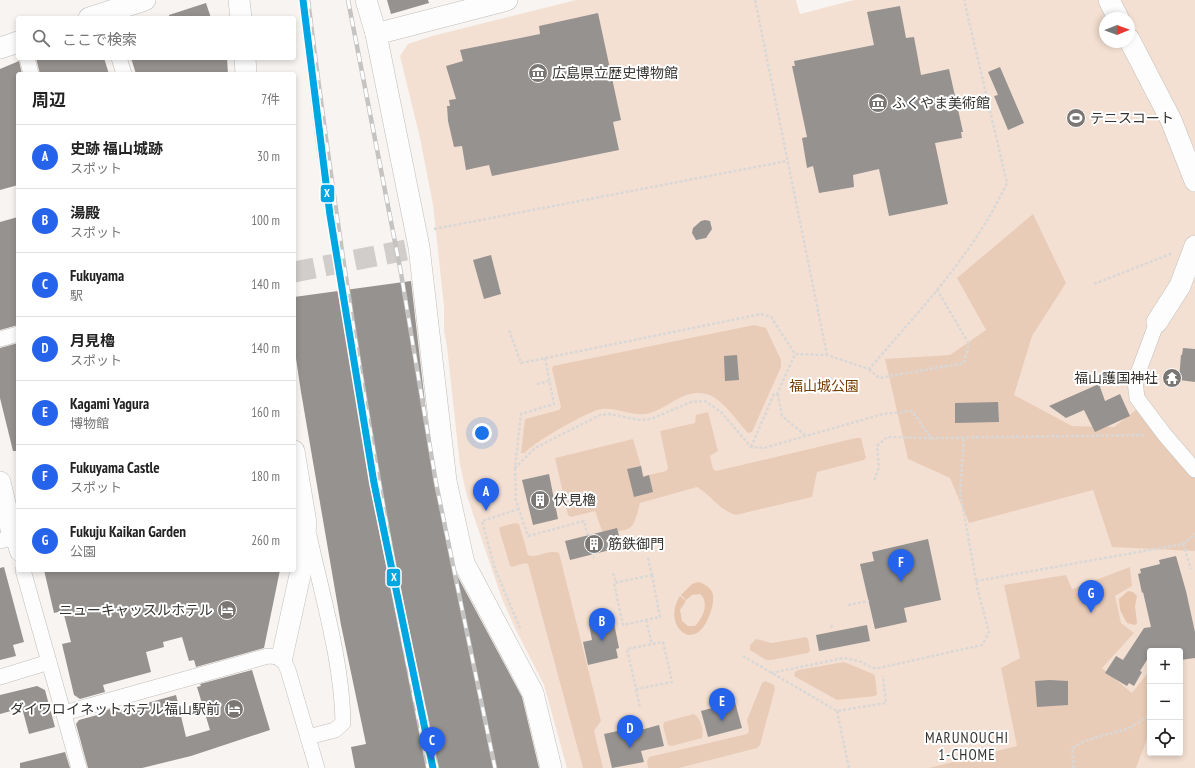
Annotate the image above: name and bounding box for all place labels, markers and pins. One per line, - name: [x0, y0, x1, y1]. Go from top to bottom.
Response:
- museum icon: 広島県立歴史博物館: [527, 62, 549, 84]
- place label: 広島県立歴史博物館: [552, 64, 678, 82]
- museum icon: ふくやま美術館: [867, 92, 889, 114]
- place label: ふくやま美術館: [892, 94, 990, 112]
- sports icon: テニスコート: [1065, 107, 1087, 129]
- place label: テニスコート: [1090, 109, 1174, 127]
- temple icon: 福山護国神社: [1161, 367, 1183, 389]
- place label: 福山護国神社: [1074, 369, 1158, 387]
- pin: A: [473, 478, 499, 511]
- building icon: 伏見櫓: [529, 489, 551, 511]
- place label: 伏見櫓: [554, 491, 596, 509]
- building icon: 筋鉄御門: [583, 533, 605, 555]
- place label: 筋鉄御門: [608, 535, 664, 553]
- pin: F: [888, 549, 914, 582]
- pin: G: [1078, 580, 1104, 613]
- hotel icon: ニューキャッスルホテル: [216, 599, 238, 621]
- place label: ニューキャッスルホテル: [59, 601, 213, 619]
- pin: B: [589, 608, 615, 641]
- pin: E: [709, 688, 735, 721]
- hotel icon: ダイワロイネットホテル福山駅前: [223, 698, 245, 720]
- place label: ダイワロイネットホテル福山駅前: [10, 700, 220, 718]
- pin: D: [617, 715, 643, 748]
- pin: C: [419, 727, 445, 760]

